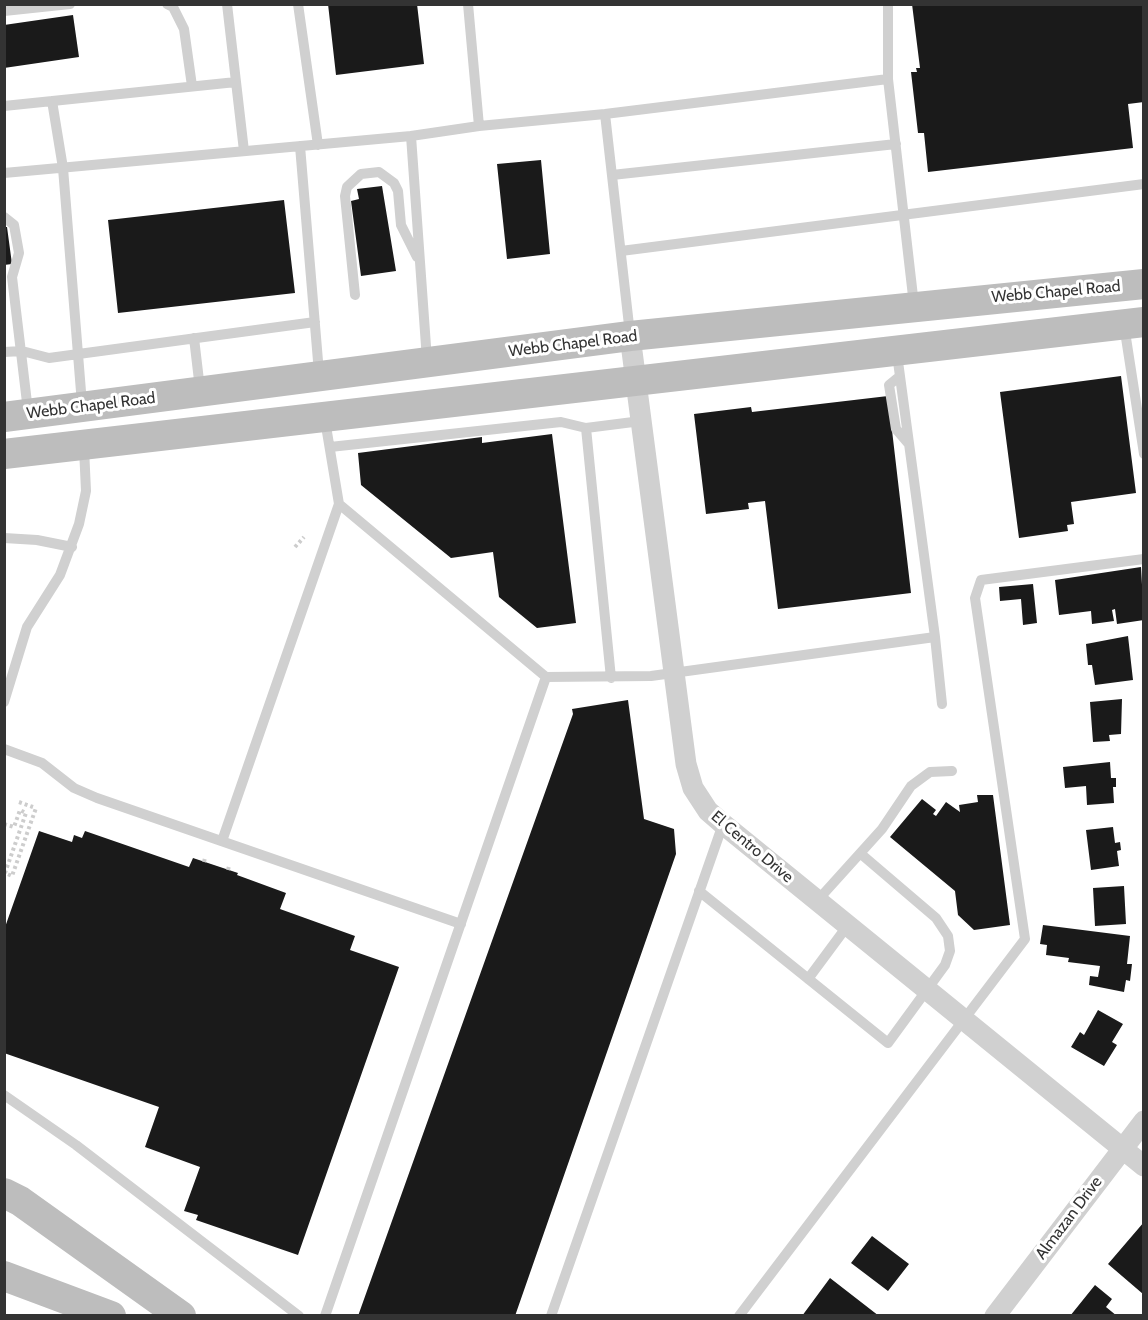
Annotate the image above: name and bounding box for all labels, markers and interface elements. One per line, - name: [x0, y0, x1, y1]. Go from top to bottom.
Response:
- street label: Webb Chapel Road: [991, 277, 1121, 307]
- street label: Webb Chapel Road: [508, 327, 638, 361]
- street label: Webb Chapel Road: [26, 389, 156, 423]
- street label: El Centro Drive: [707, 807, 797, 887]
- street label: Almazan Drive: [1032, 1173, 1106, 1263]

